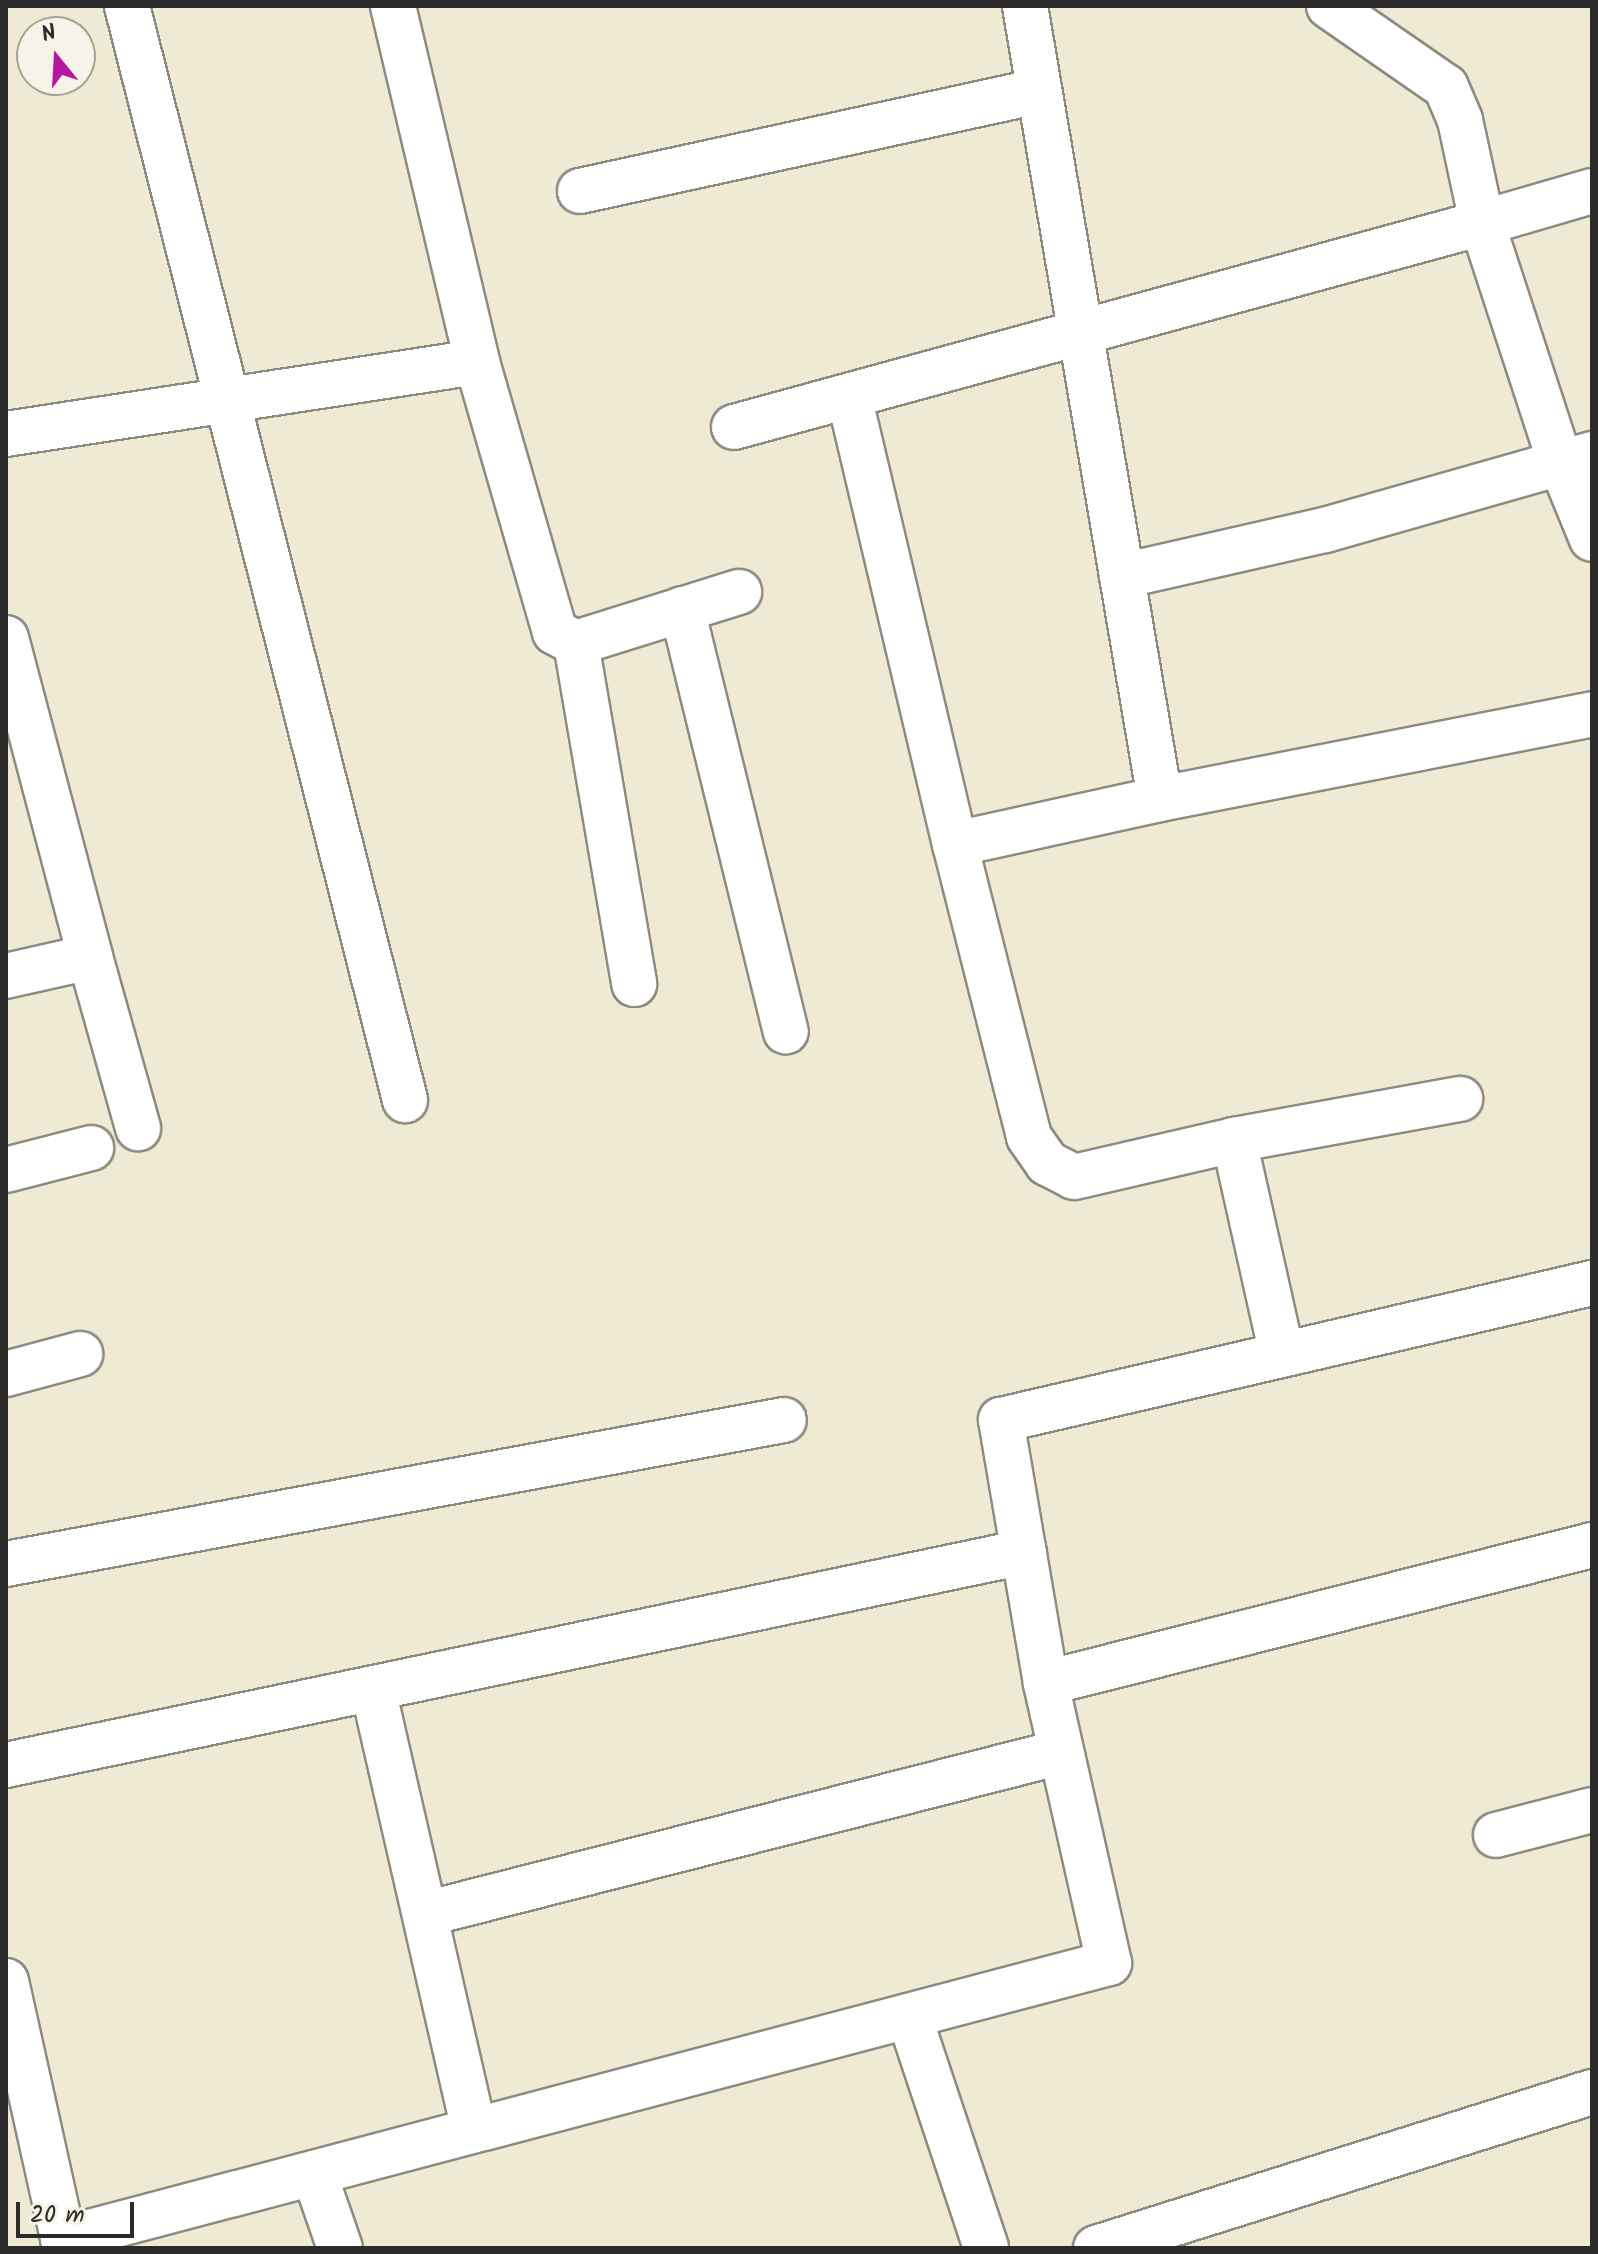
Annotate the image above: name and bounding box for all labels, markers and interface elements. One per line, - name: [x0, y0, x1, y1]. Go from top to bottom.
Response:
- north arrow: [16, 16, 96, 96]
- text: N: [37, 16, 61, 53]
- scale bar: [20, 2186, 138, 2236]
- text: 20 m: [30, 2196, 85, 2235]

